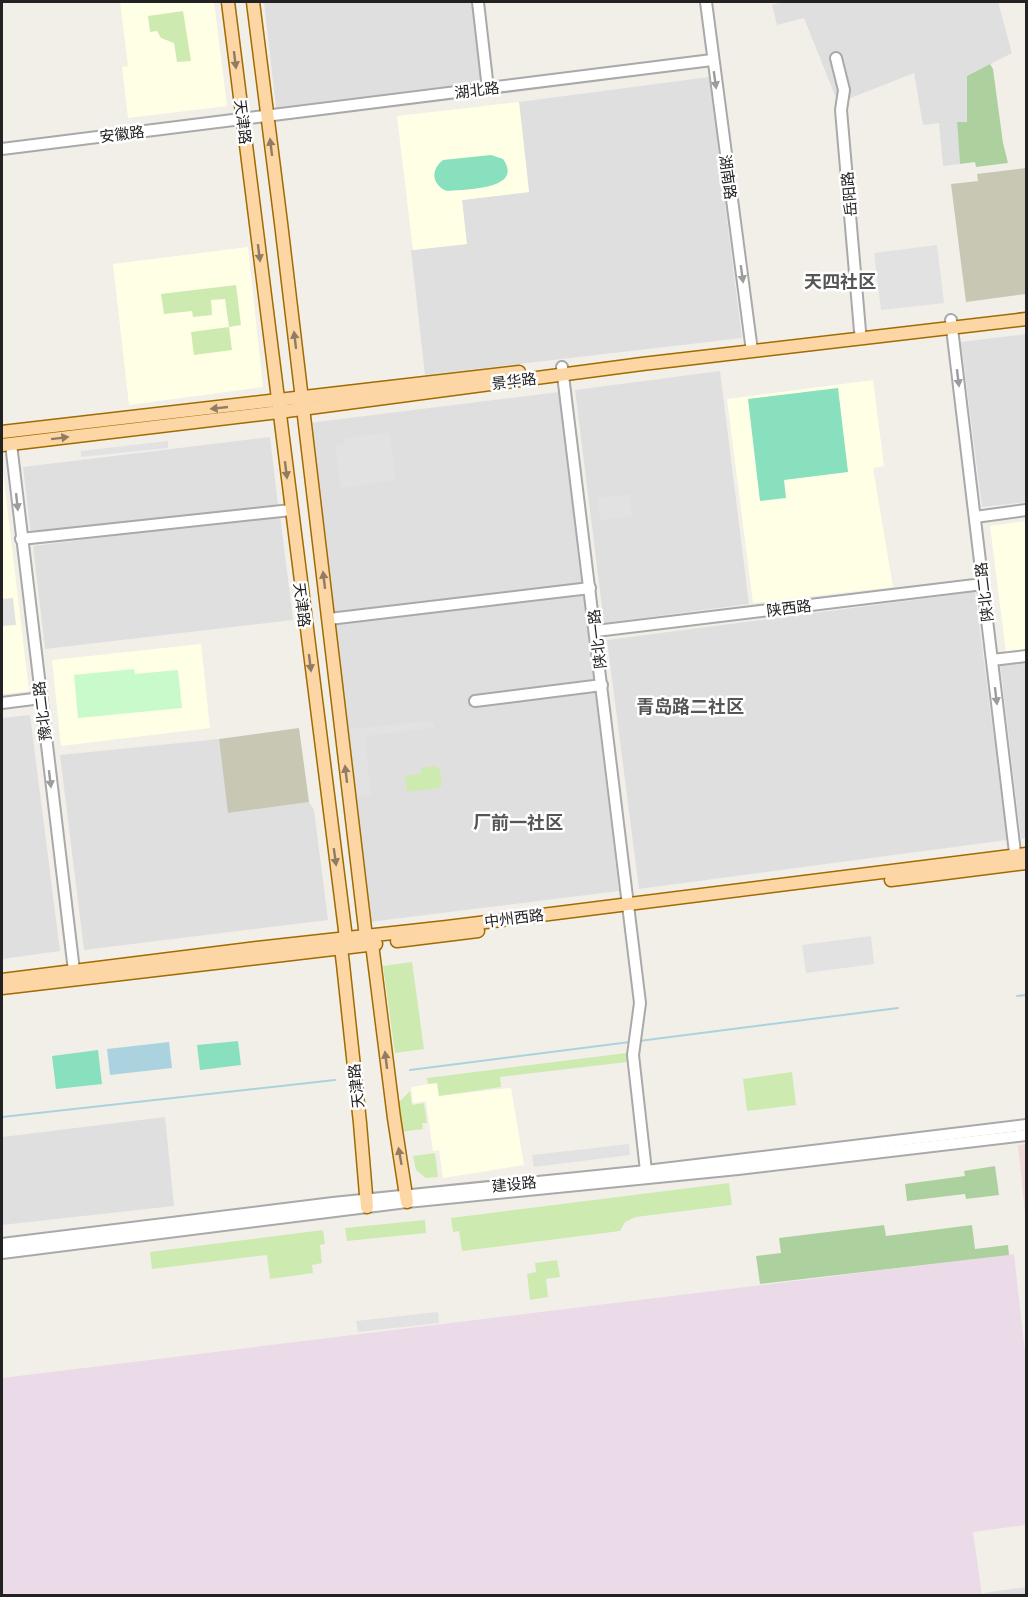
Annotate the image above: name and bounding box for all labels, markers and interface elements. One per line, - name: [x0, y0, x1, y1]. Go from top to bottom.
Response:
- one-way arrow: [230, 50, 240, 69]
- one-way arrow: [710, 71, 719, 90]
- street label: 湖北路: [454, 79, 500, 101]
- street label: 天津路: [232, 99, 254, 145]
- street label: 安徽路: [99, 123, 145, 145]
- one-way arrow: [266, 137, 276, 156]
- street label: 湖南路: [716, 154, 740, 200]
- street label: 岳阳路: [839, 171, 859, 217]
- one-way arrow: [254, 244, 264, 263]
- one-way arrow: [737, 264, 746, 283]
- district label: 天四社区: [804, 272, 876, 292]
- one-way arrow: [290, 331, 299, 350]
- one-way arrow: [953, 368, 963, 387]
- street label: 景华路: [491, 370, 537, 392]
- one-way arrow: [210, 403, 229, 413]
- one-way arrow: [50, 433, 69, 443]
- one-way arrow: [281, 461, 291, 480]
- one-way arrow: [13, 492, 22, 511]
- street label: 陕北二路: [972, 561, 996, 623]
- one-way arrow: [319, 571, 329, 590]
- street label: 天津路: [291, 582, 313, 628]
- street label: 陕西路: [766, 597, 812, 619]
- street label: 陕北一路: [585, 608, 609, 670]
- one-way arrow: [305, 654, 314, 673]
- street label: 豫北二路: [30, 680, 54, 742]
- one-way arrow: [992, 687, 1001, 706]
- district label: 青岛路二社区: [636, 697, 744, 717]
- one-way arrow: [341, 765, 351, 784]
- one-way arrow: [46, 769, 55, 788]
- district label: 厂前一社区: [473, 813, 563, 833]
- one-way arrow: [330, 847, 339, 866]
- street label: 中州西路: [483, 906, 545, 930]
- one-way arrow: [382, 1050, 391, 1069]
- street label: 天津路: [345, 1063, 367, 1109]
- one-way arrow: [395, 1147, 404, 1166]
- street label: 建设路: [491, 1173, 537, 1195]

